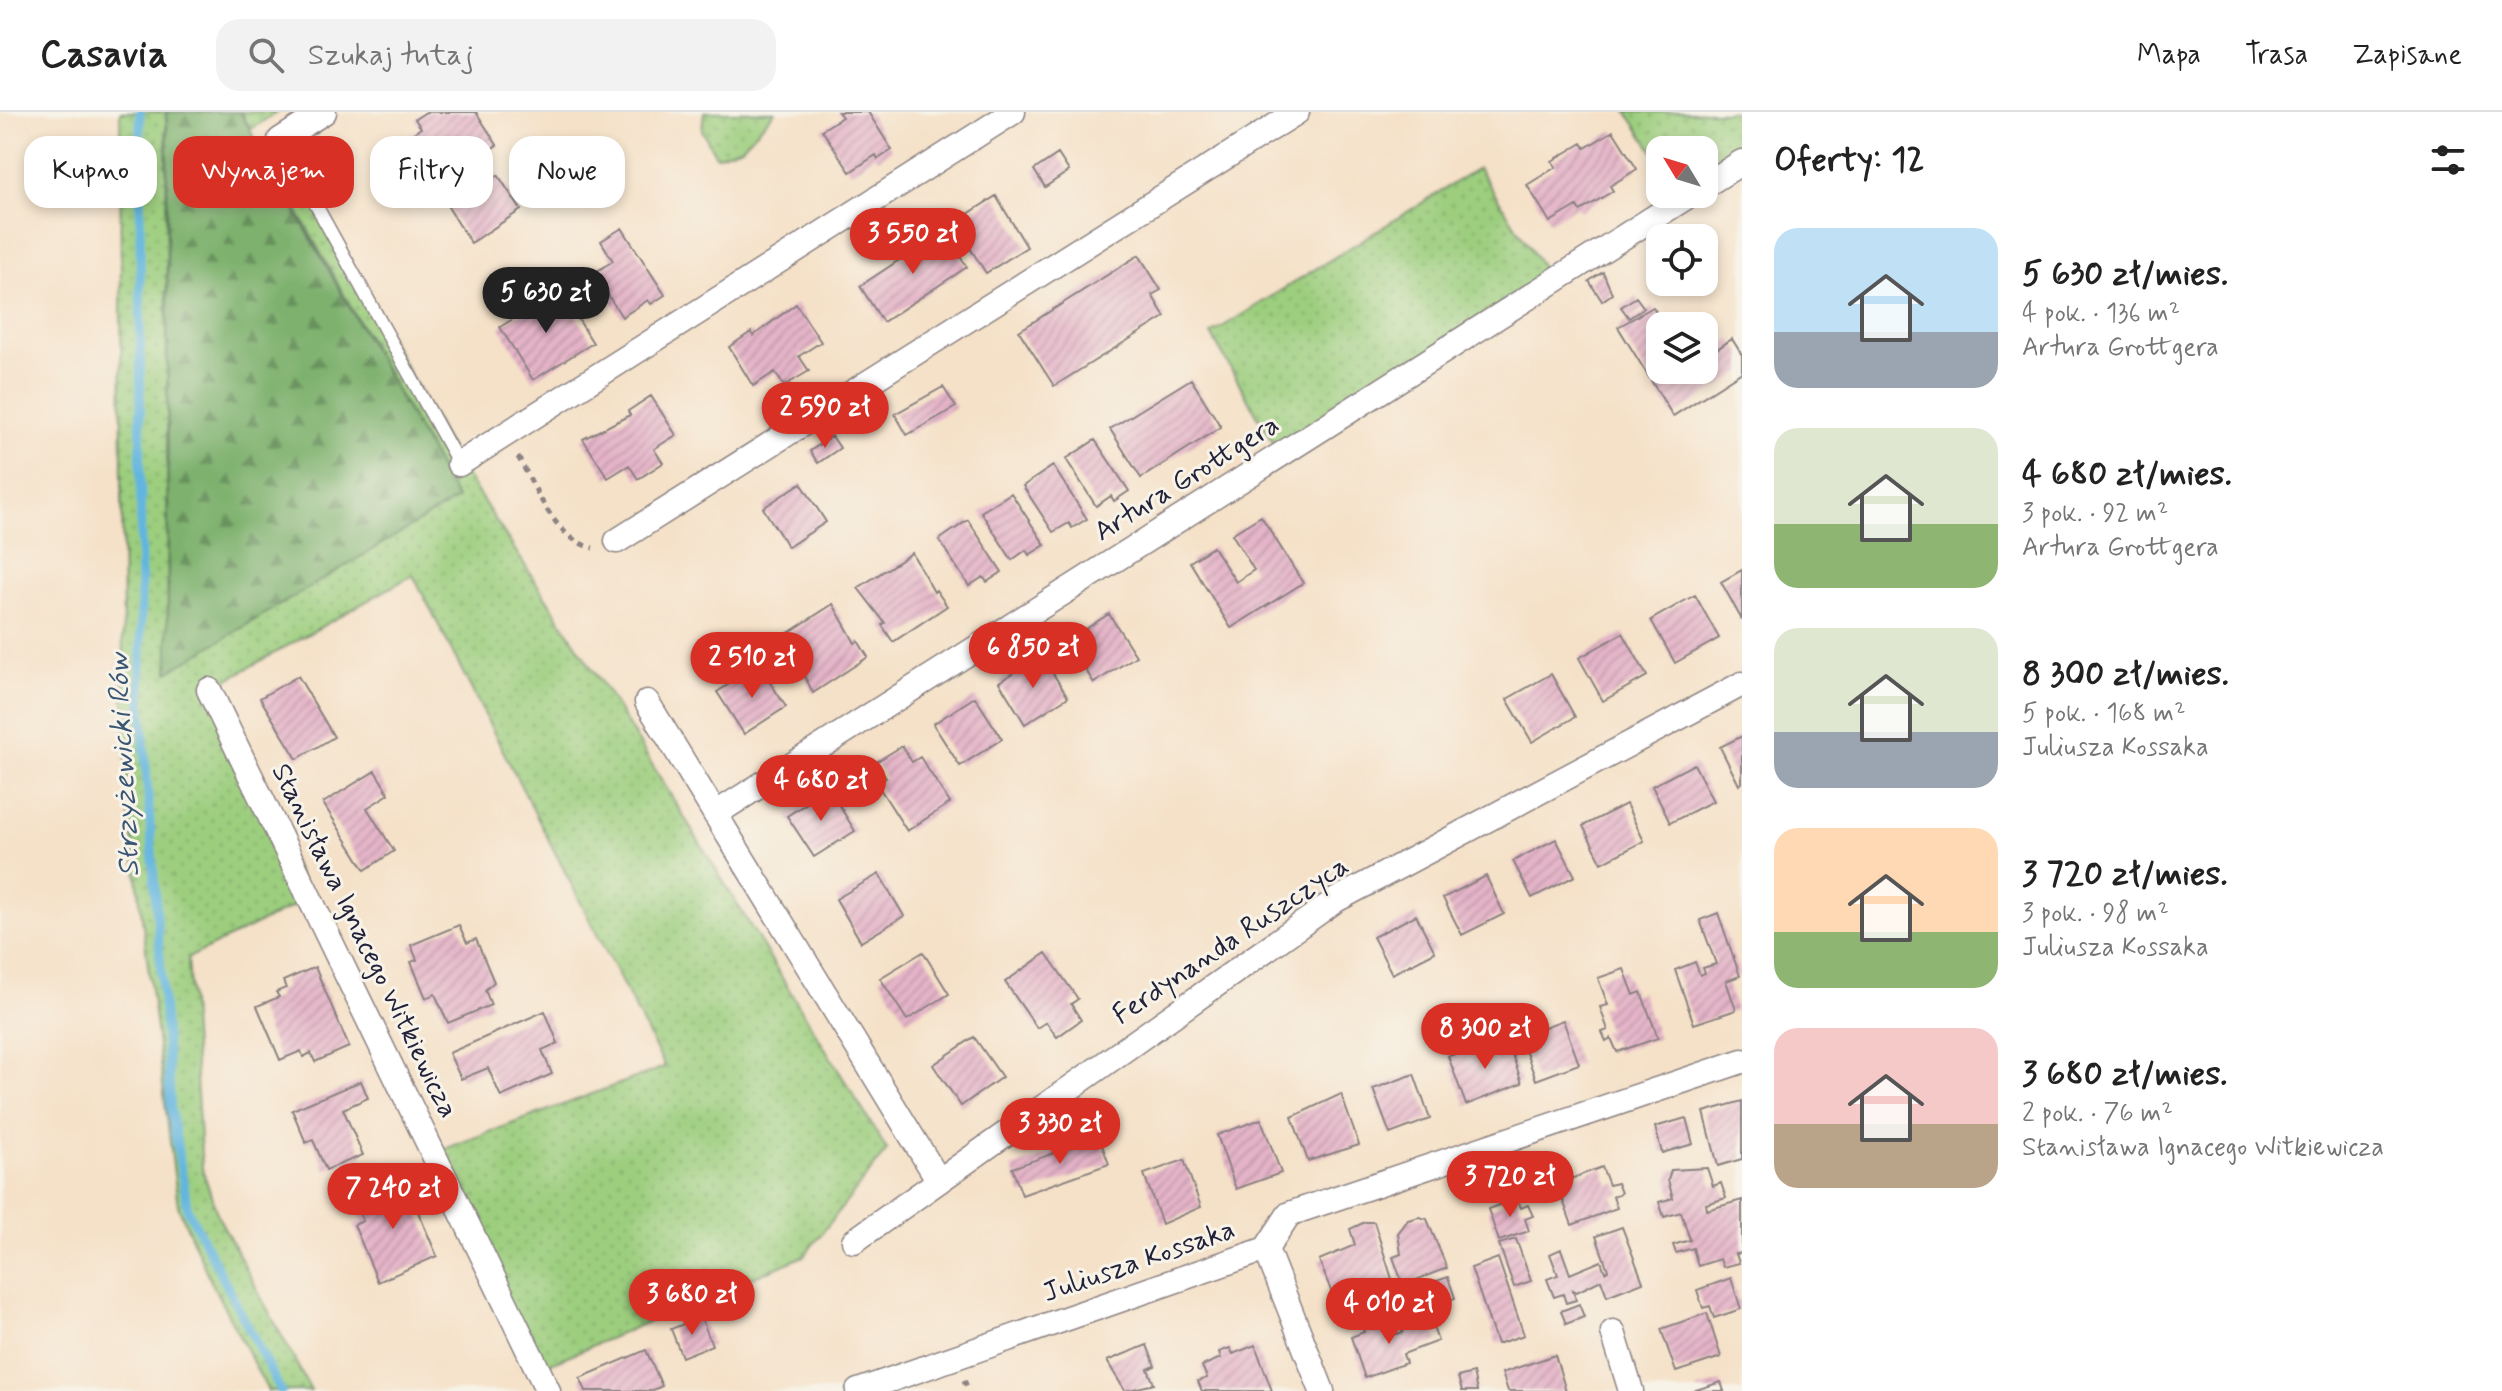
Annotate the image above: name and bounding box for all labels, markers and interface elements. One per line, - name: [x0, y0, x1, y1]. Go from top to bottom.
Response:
- search box: [216, 19, 776, 91]
- text: Casavia: [40, 31, 168, 80]
- icon: search: [244, 33, 288, 77]
- text: Szukaj tutaj: [308, 36, 474, 75]
- text: Mapa: [2137, 37, 2201, 74]
- text: Trasa: [2245, 37, 2308, 74]
- text: Zapisane: [2352, 37, 2462, 74]
- chip: Kupno: [24, 136, 157, 208]
- chip: Wynajem: [173, 136, 354, 208]
- chip: Filtry: [370, 136, 493, 208]
- chip: Nowe: [509, 136, 625, 208]
- north arrow: [1646, 136, 1718, 208]
- map controls: [1646, 136, 1718, 384]
- text: Oferty: 12: [1774, 138, 1925, 183]
- icon: filters: [2426, 138, 2470, 182]
- pin: 3 550 zł: [830, 208, 996, 276]
- text: 3 550 zł: [868, 217, 958, 251]
- button: locate: [1646, 224, 1718, 296]
- text: 5 630 zł/mies.: [2022, 252, 2228, 297]
- icon: home: [1838, 260, 1934, 356]
- pin: 5 630 zł: [463, 267, 629, 335]
- text: 5 630 zł: [501, 276, 591, 310]
- text: 4 pok. · 136 m²: [2022, 297, 2180, 331]
- button: layers: [1646, 312, 1718, 384]
- text: Artura Grottgera: [2022, 331, 2219, 365]
- pin: 2 590 zł: [742, 382, 908, 450]
- text: 2 590 zł: [780, 391, 870, 425]
- street label: Artura Grottgera: [1087, 407, 1287, 551]
- text: 4 680 zł/mies.: [2022, 452, 2232, 497]
- icon: home: [1838, 460, 1934, 556]
- text: 3 pok. · 92 m²: [2022, 497, 2168, 531]
- text: Artura Grottgera: [2022, 531, 2219, 565]
- pin: 6 850 zł: [950, 622, 1116, 690]
- text: 6 850 zł: [987, 631, 1079, 665]
- pin: 2 510 zł: [669, 632, 835, 700]
- text: 2 510 zł: [709, 641, 795, 675]
- water label: Strzyżewicki Rów: [99, 650, 149, 878]
- text: 8 300 zł/mies.: [2022, 652, 2229, 697]
- icon: home: [1838, 660, 1934, 756]
- text: 5 pok. · 168 m²: [2022, 697, 2186, 731]
- text: Juliusza Kossaka: [2022, 731, 2209, 765]
- pin: 4 680 zł: [738, 755, 904, 823]
- street label: Stanisława Ignacego Witkiewicza: [262, 758, 466, 1124]
- text: 4 680 zł: [774, 764, 868, 798]
- street label: Ferdynanda Ruszczyca: [1106, 848, 1356, 1034]
- text: 3 720 zł/mies.: [2022, 852, 2228, 897]
- icon: home: [1838, 860, 1934, 956]
- text: 3 pok. · 98 m²: [2022, 897, 2169, 931]
- text: Juliusza Kossaka: [2022, 931, 2209, 965]
- pin: 8 300 zł: [1402, 1003, 1568, 1071]
- text: 8 300 zł: [1439, 1012, 1531, 1046]
- text: 3 680 zł/mies.: [2022, 1052, 2227, 1097]
- icon: home: [1838, 1060, 1934, 1156]
- text: 2 pok. · 76 m²: [2022, 1097, 2173, 1131]
- pin: 3 330 zł: [977, 1098, 1143, 1166]
- text: 3 330 zł: [1018, 1107, 1102, 1141]
- text: Stanisława Ignacego Witkiewicza: [2022, 1131, 2384, 1165]
- pin: 3 720 zł: [1427, 1151, 1593, 1219]
- text: 3 720 zł: [1465, 1160, 1555, 1194]
- pin: 7 240 zł: [310, 1163, 476, 1231]
- text: 7 240 zł: [345, 1172, 441, 1206]
- street label: Juliusza Kossaka: [1038, 1212, 1240, 1312]
- pin: 3 680 zł: [609, 1269, 775, 1337]
- text: 3 680 zł: [647, 1278, 737, 1312]
- pin: 4 010 zł: [1306, 1278, 1472, 1346]
- text: 4 010 zł: [1344, 1287, 1434, 1321]

